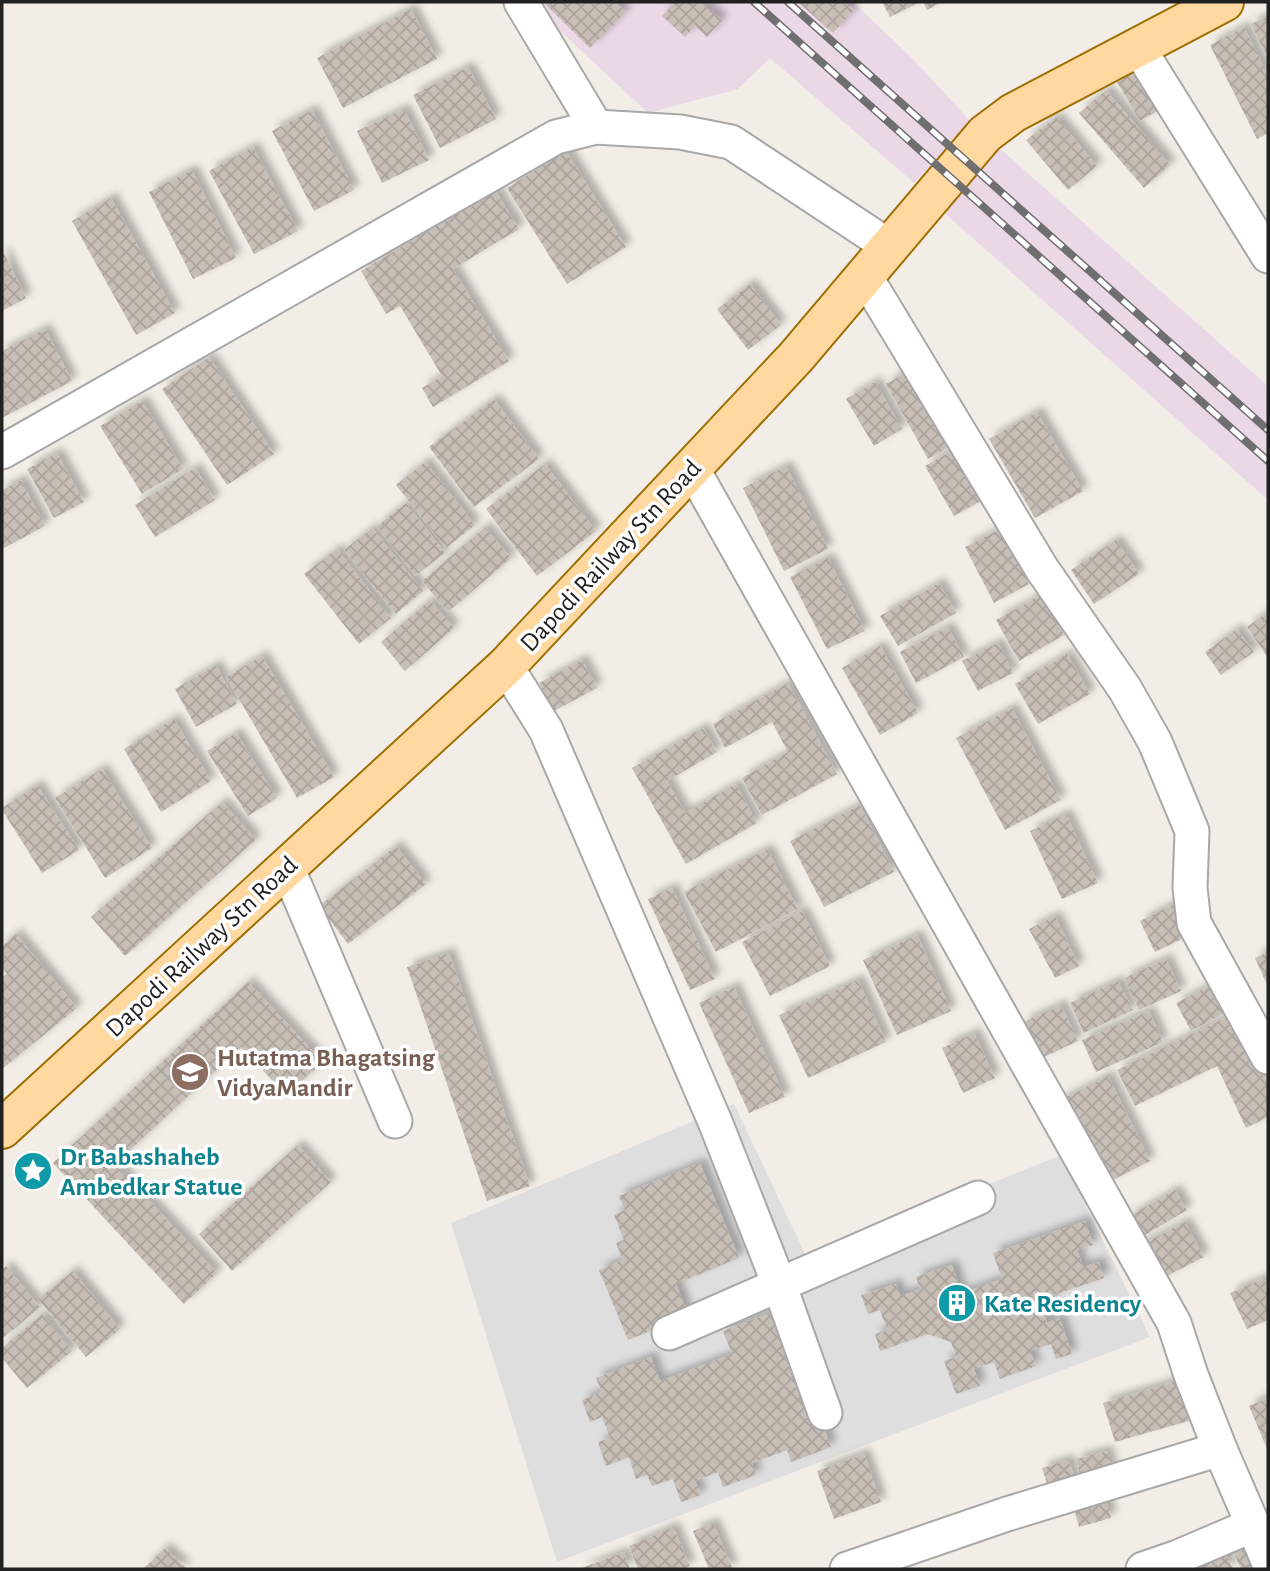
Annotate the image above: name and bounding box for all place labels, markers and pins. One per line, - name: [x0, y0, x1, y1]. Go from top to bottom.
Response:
- place label: Hutatma Bhagatsing VidyaMandir: [217, 1045, 436, 1101]
- school or university icon: Hutatma Bhagatsing VidyaMandir: [169, 1051, 211, 1093]
- place label: Dr Babashaheb Ambedkar Statue: [60, 1144, 243, 1200]
- place icon: Dr Babashaheb Ambedkar Statue: [12, 1150, 54, 1192]
- building icon: Kate Residency: [936, 1282, 978, 1324]
- place label: Kate Residency: [984, 1291, 1141, 1317]

